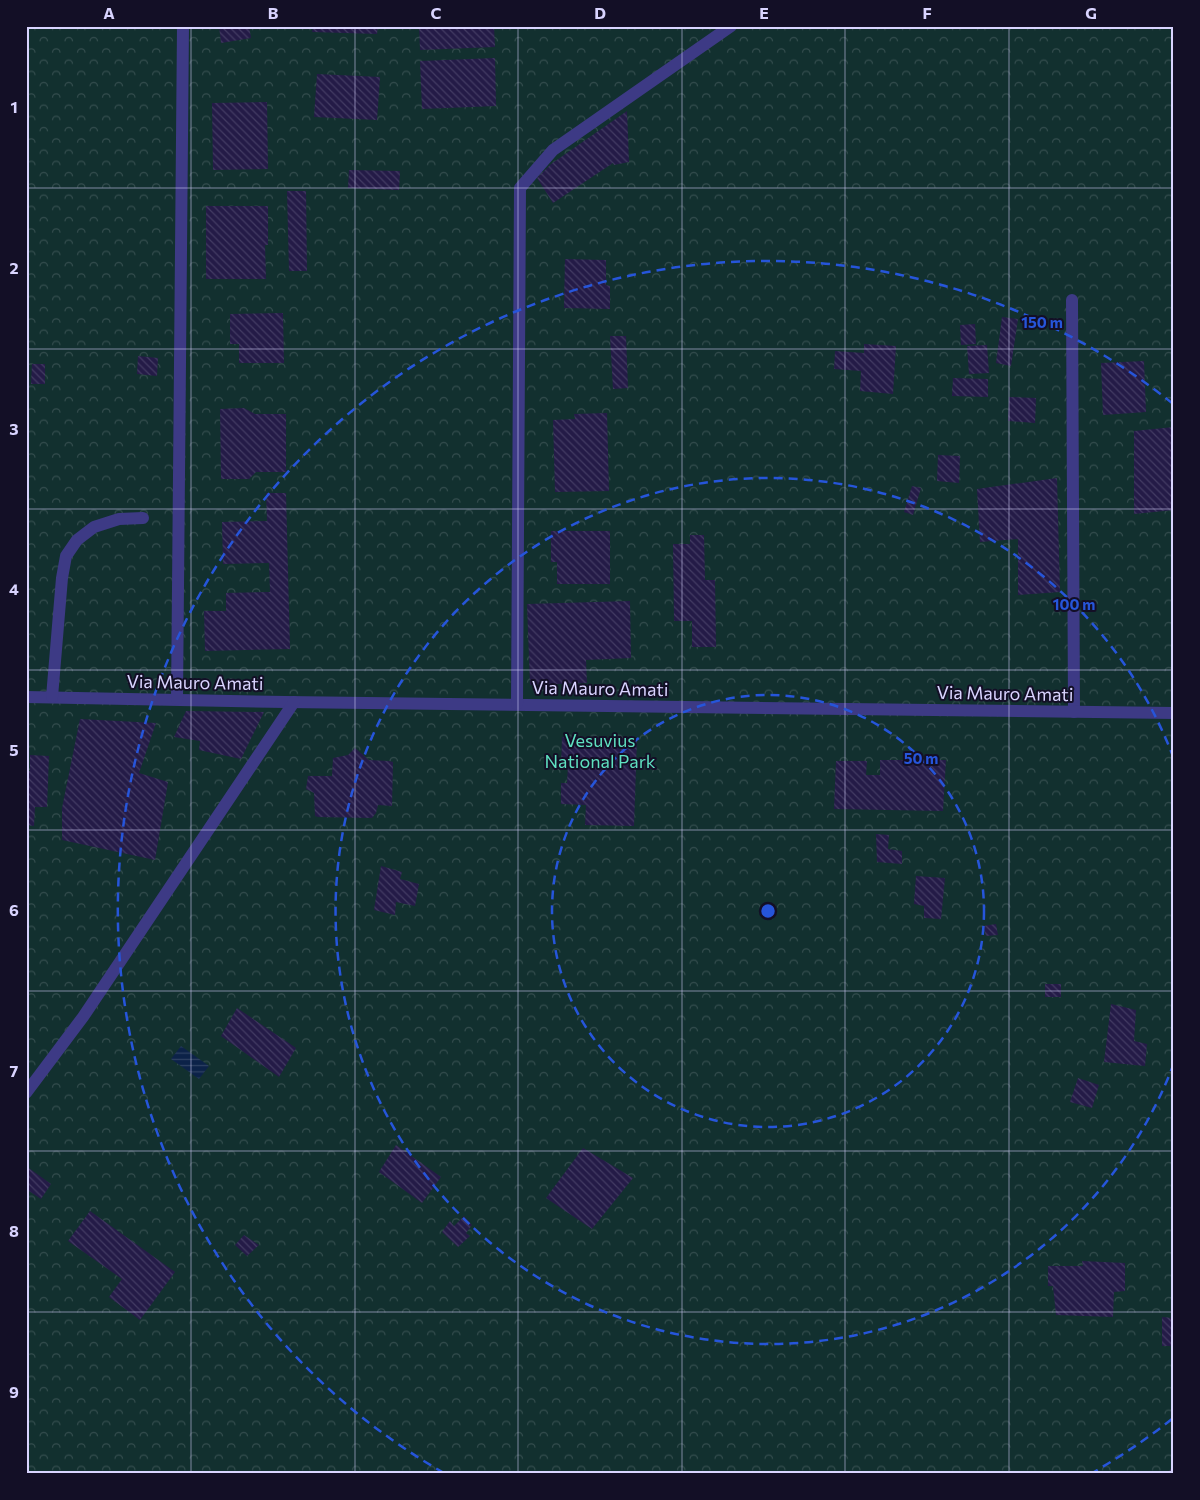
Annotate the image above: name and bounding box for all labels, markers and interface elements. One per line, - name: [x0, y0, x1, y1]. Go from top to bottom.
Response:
- text: A: [103, 3, 115, 22]
- text: B: [268, 3, 279, 22]
- text: C: [431, 3, 442, 22]
- text: D: [594, 3, 606, 22]
- text: E: [759, 3, 769, 22]
- text: F: [922, 3, 932, 22]
- text: G: [1085, 3, 1097, 22]
- text: 1: [10, 97, 18, 116]
- text: 2: [9, 258, 19, 277]
- text: 150 m: [1021, 313, 1063, 331]
- text: 3: [9, 419, 19, 438]
- text: 4: [9, 579, 19, 598]
- text: 100 m: [1053, 595, 1095, 613]
- street label: Via Mauro Amati: [126, 670, 264, 694]
- street label: Via Mauro Amati: [531, 676, 669, 700]
- street label: Via Mauro Amati: [936, 681, 1074, 705]
- park label: Vesuvius National Park: [544, 729, 656, 772]
- text: 5: [9, 740, 19, 759]
- text: 50 m: [904, 749, 938, 767]
- text: 6: [9, 900, 19, 919]
- centre of rings: [759, 902, 777, 920]
- text: 7: [10, 1061, 19, 1080]
- text: 8: [9, 1221, 19, 1240]
- text: 9: [9, 1382, 19, 1401]

